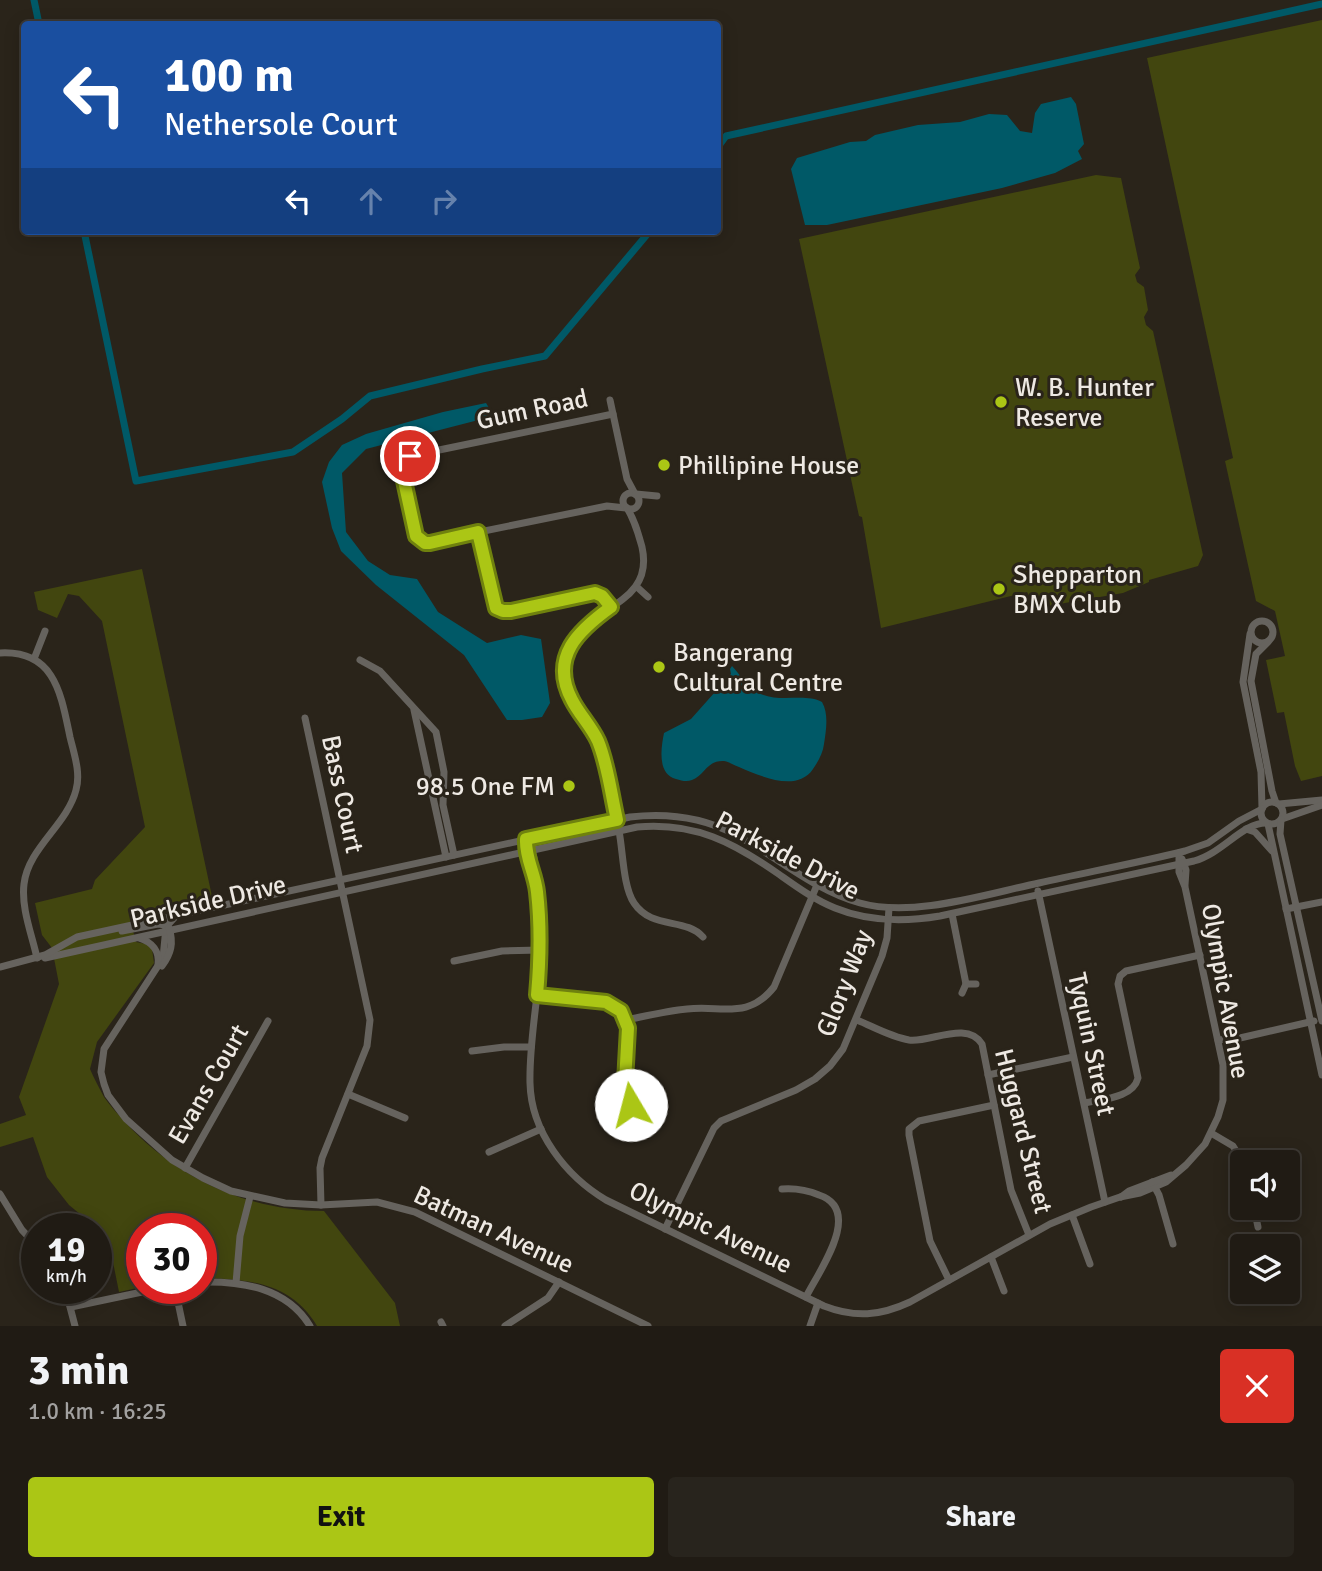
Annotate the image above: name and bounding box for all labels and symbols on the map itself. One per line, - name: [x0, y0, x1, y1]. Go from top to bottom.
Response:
- place label: W. B. Hunter Reserve: [1015, 372, 1154, 434]
- street label: Gum Road: [474, 383, 591, 437]
- marker: W. B. Hunter Reserve: [993, 394, 1009, 410]
- pin: [380, 426, 440, 486]
- place label: Phillipine House: [678, 450, 859, 482]
- marker: Phillipine House: [656, 457, 672, 473]
- place label: Shepparton BMX Club: [1013, 559, 1142, 621]
- marker: Shepparton BMX Club: [991, 581, 1007, 597]
- place label: Bangerang Cultural Centre: [673, 637, 843, 699]
- marker: Bangerang Cultural Centre: [651, 659, 667, 675]
- street label: Bass Court: [314, 732, 370, 856]
- place label: 98.5 One FM: [416, 771, 555, 803]
- marker: 98.5 One FM: [561, 778, 577, 794]
- street label: Parkside Drive: [710, 804, 865, 907]
- street label: Parkside Drive: [127, 868, 289, 935]
- street label: Olympic Avenue: [1194, 901, 1256, 1081]
- street label: Glory Way: [810, 925, 880, 1041]
- street label: Tyquin Street: [1060, 970, 1122, 1119]
- street label: Evans Court: [162, 1019, 256, 1150]
- street label: Huggard Street: [987, 1045, 1059, 1217]
- position arrow: [594, 1068, 668, 1142]
- street label: Olympic Avenue: [624, 1175, 797, 1281]
- street label: Batman Avenue: [408, 1179, 579, 1281]
- speed limit sign: 30: [126, 1213, 217, 1304]

